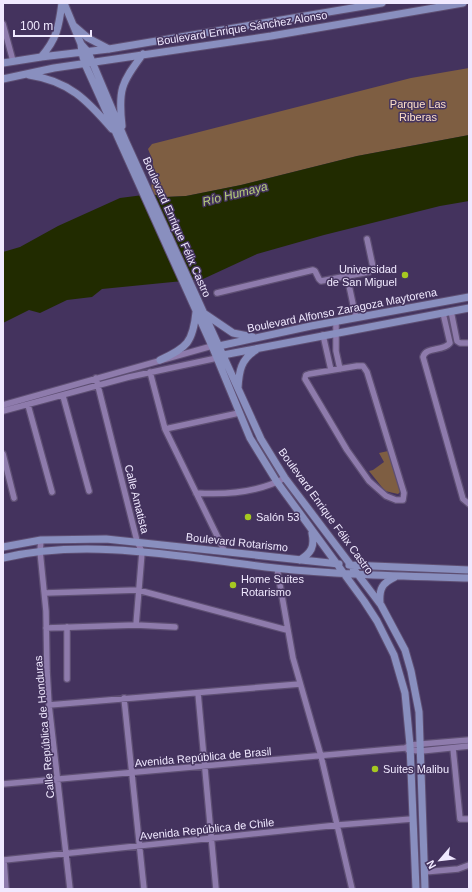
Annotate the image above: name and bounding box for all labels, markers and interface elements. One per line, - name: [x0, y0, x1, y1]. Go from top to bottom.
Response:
- street label: Boulevard Enrique Sánchez Alonso: [156, 9, 328, 47]
- scale bar: [14, 12, 91, 38]
- text: 100 m: [20, 19, 53, 33]
- park label: Parque Las Riberas: [390, 98, 447, 123]
- street label: Boulevard Enrique Félix Castro: [141, 155, 213, 299]
- water label: Río Humaya: [201, 179, 269, 209]
- place label: Universidad de San Miguel: [327, 263, 397, 288]
- marker: Universidad de San Miguel: [400, 270, 410, 280]
- street label: Boulevard Alfonso Zaragoza Maytorena: [246, 286, 439, 334]
- street label: Boulevard Enrique Félix Castro: [276, 446, 376, 576]
- street label: Calle Amatista: [123, 463, 152, 535]
- place label: Salón 53: [256, 511, 299, 523]
- marker: Salón 53: [243, 512, 253, 522]
- street label: Boulevard Rotarismo: [185, 531, 289, 553]
- place label: Home Suites Rotarismo: [241, 573, 304, 598]
- marker: Home Suites Rotarismo: [228, 580, 238, 590]
- street label: Calle República de Honduras: [32, 655, 56, 799]
- street label: Avenida República de Brasil: [134, 745, 272, 769]
- place label: Suites Malibu: [383, 763, 449, 775]
- marker: Suites Malibu: [370, 764, 380, 774]
- street label: Avenida República de Chile: [139, 816, 275, 842]
- north arrow: [420, 840, 460, 880]
- text: N: [424, 858, 438, 871]

